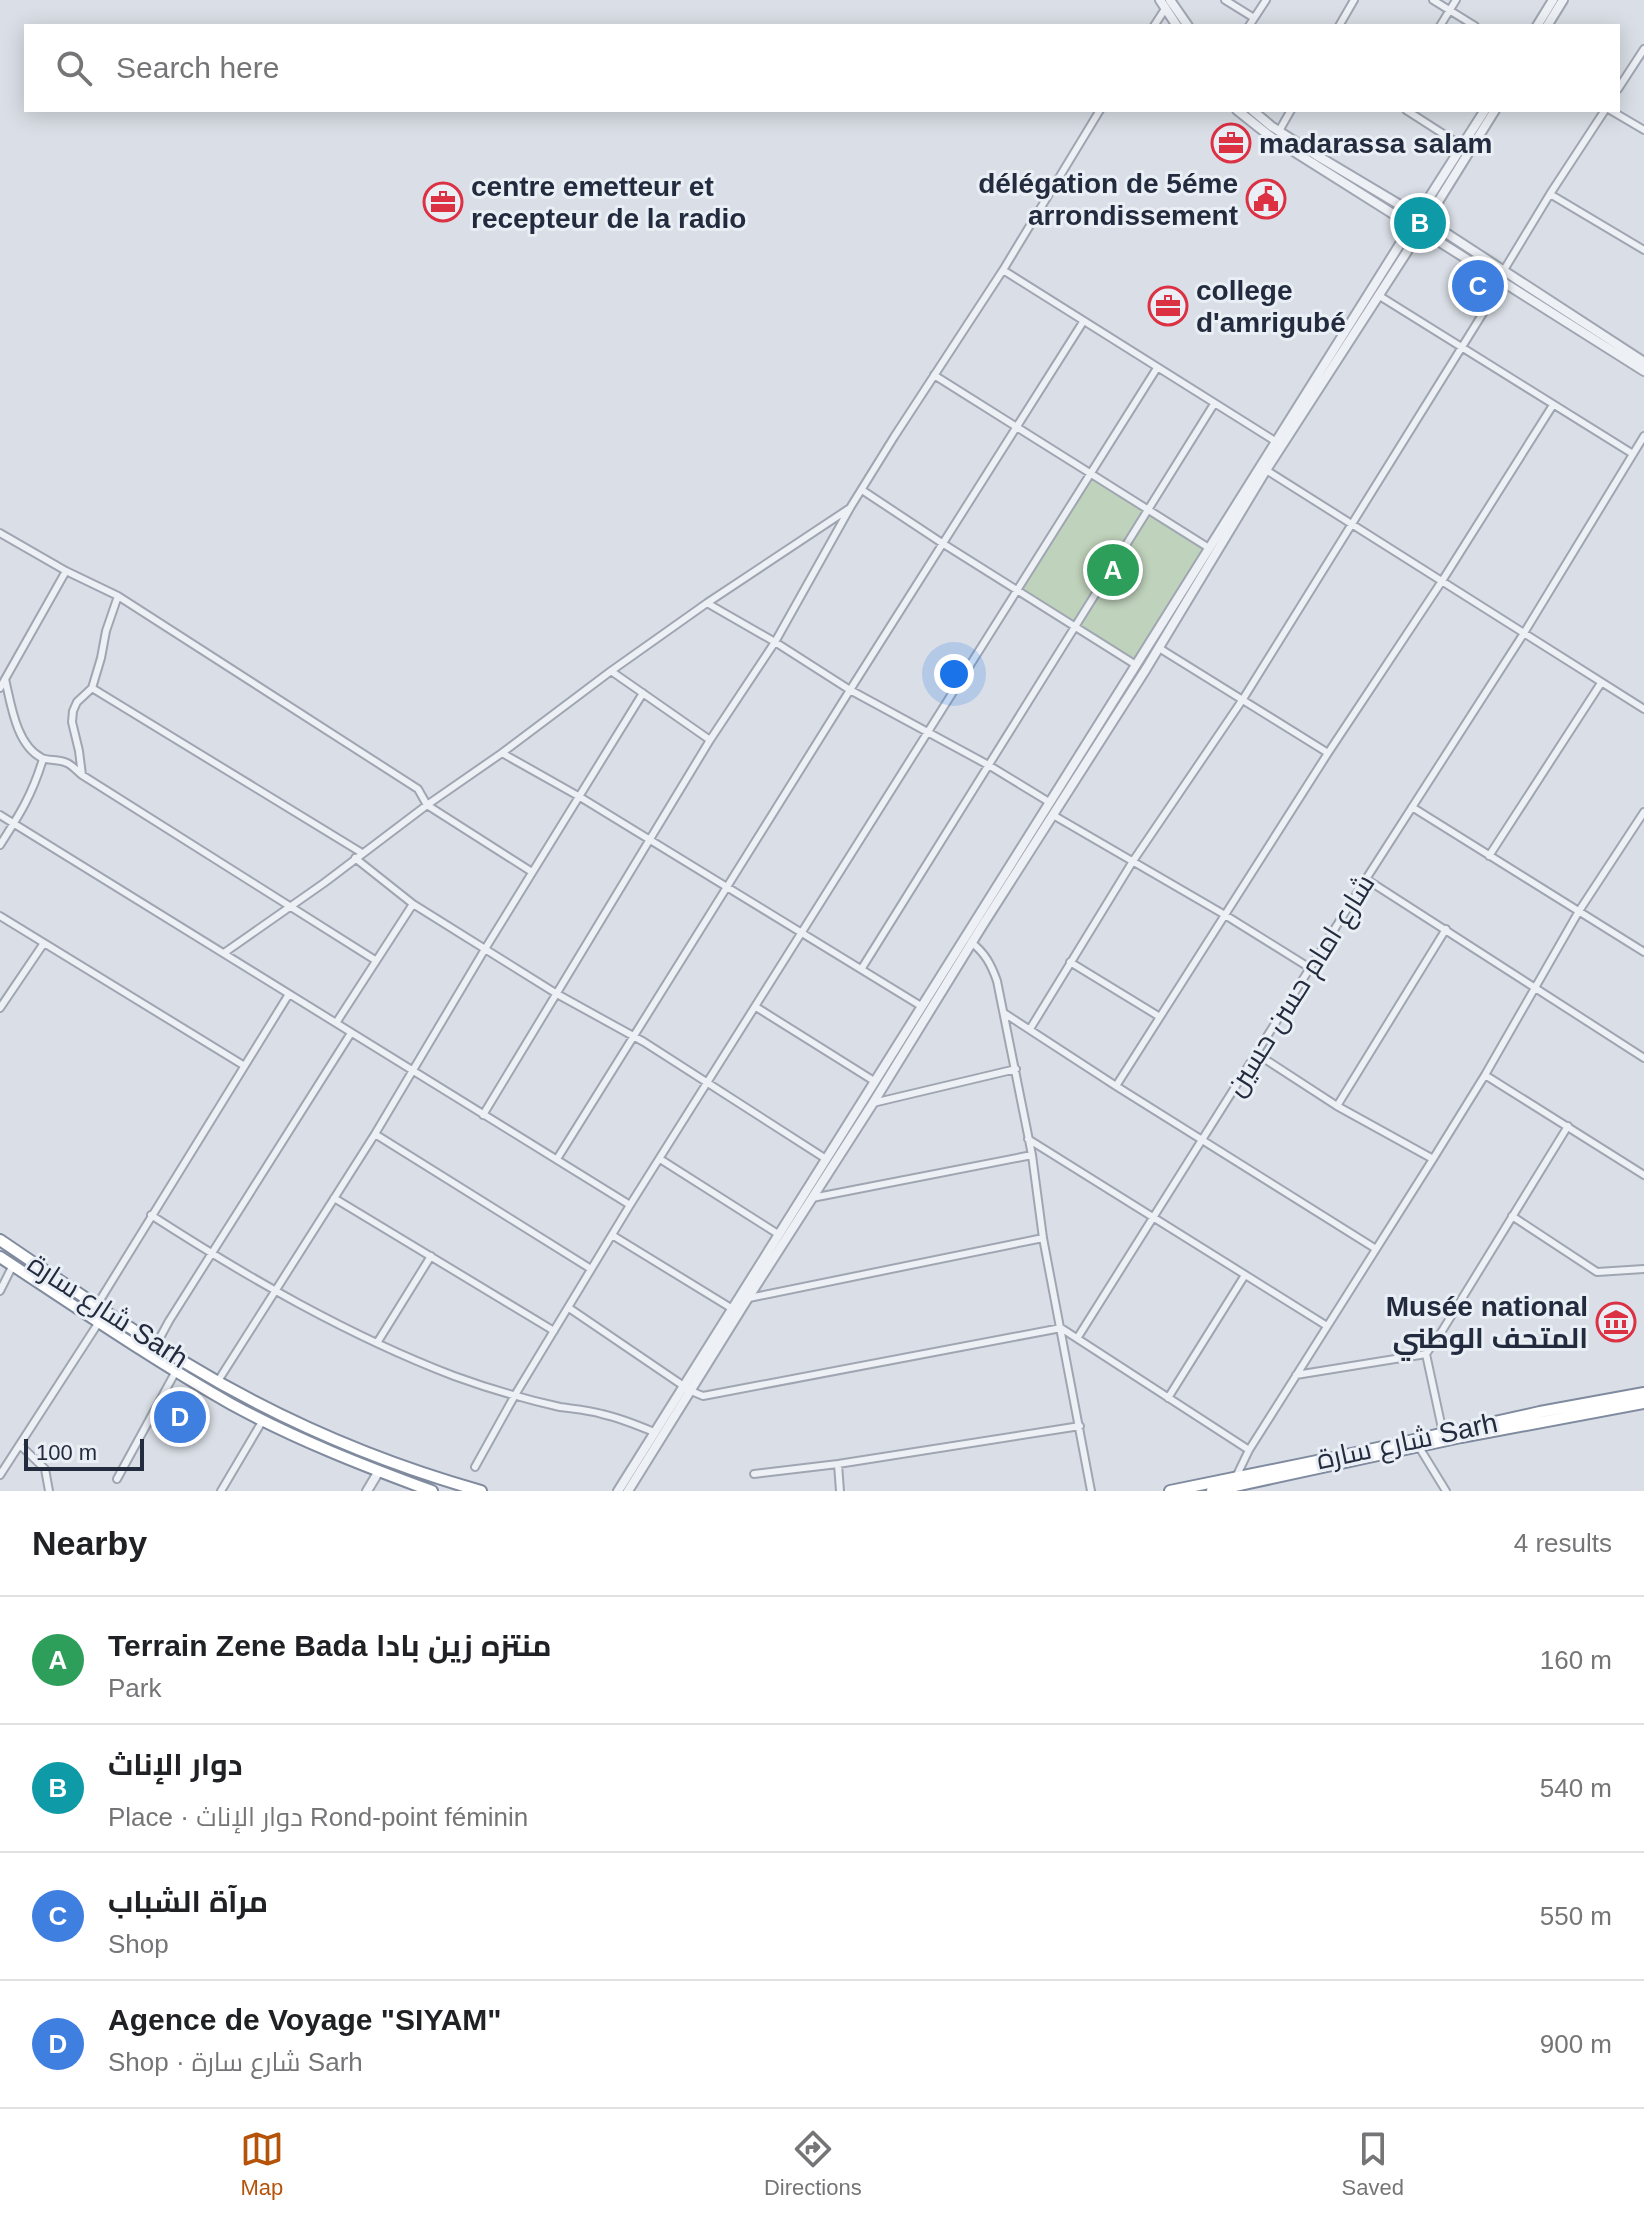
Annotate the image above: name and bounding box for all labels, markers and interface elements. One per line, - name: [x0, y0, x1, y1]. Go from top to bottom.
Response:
- search box: [24, 24, 1620, 112]
- icon: search: [52, 46, 96, 90]
- text: Search here: [116, 51, 279, 84]
- office icon: madarassa salam: [1210, 122, 1252, 164]
- place label: madarassa salam: [1259, 128, 1493, 159]
- place label: délégation de 5éme arrondissement: [978, 168, 1238, 231]
- place label: centre emetteur et recepteur de la radio: [471, 171, 746, 234]
- public building icon: délégation de 5éme arrondissement: [1245, 178, 1287, 220]
- office icon: centre emetteur et recepteur de la radio: [422, 181, 464, 223]
- pin: B: [1394, 193, 1446, 253]
- pin: C: [1452, 256, 1504, 316]
- place label: college d'amrigubé: [1196, 275, 1346, 338]
- office icon: college d'amrigubé: [1147, 285, 1189, 327]
- pin: A: [1087, 540, 1139, 600]
- your location: [934, 654, 974, 694]
- street label: شارع امام حسن حسين: [1219, 869, 1384, 1103]
- street label: شارع سارة Sarh: [21, 1248, 194, 1377]
- place label: Musée national المتحف الوطني: [1386, 1291, 1588, 1361]
- museum icon: Musée national المتحف الوطني: [1595, 1301, 1637, 1343]
- pin: D: [154, 1387, 206, 1447]
- street label: شارع سارة Sarh: [1314, 1407, 1501, 1478]
- scale bar: [24, 1435, 144, 1471]
- text: 100 m: [36, 1440, 97, 1465]
- text: Nearby: [32, 1524, 147, 1562]
- text: 4 results: [1514, 1528, 1612, 1558]
- text: Terrain Zene Bada منتزه زين بادا: [108, 1629, 552, 1662]
- text: A: [49, 1645, 67, 1675]
- text: 160 m: [1540, 1645, 1612, 1675]
- text: Park: [108, 1673, 161, 1703]
- text: دوار الإناث: [108, 1748, 243, 1781]
- text: B: [49, 1773, 67, 1803]
- text: 540 m: [1540, 1773, 1612, 1803]
- text: Place · دوار الإناث Rond-point féminin: [108, 1802, 528, 1832]
- text: مرآة الشباب: [108, 1885, 268, 1918]
- text: C: [49, 1901, 67, 1931]
- text: 550 m: [1540, 1901, 1612, 1931]
- text: Shop: [108, 1929, 169, 1959]
- text: Agence de Voyage "SIYAM": [108, 2003, 502, 2036]
- text: D: [49, 2029, 67, 2059]
- text: 900 m: [1540, 2029, 1612, 2059]
- text: Shop · شارع سارة Sarh: [108, 2047, 363, 2077]
- tab: Map: [240, 2127, 284, 2201]
- tab: Directions: [764, 2127, 862, 2201]
- tab: Saved: [1342, 2127, 1404, 2201]

